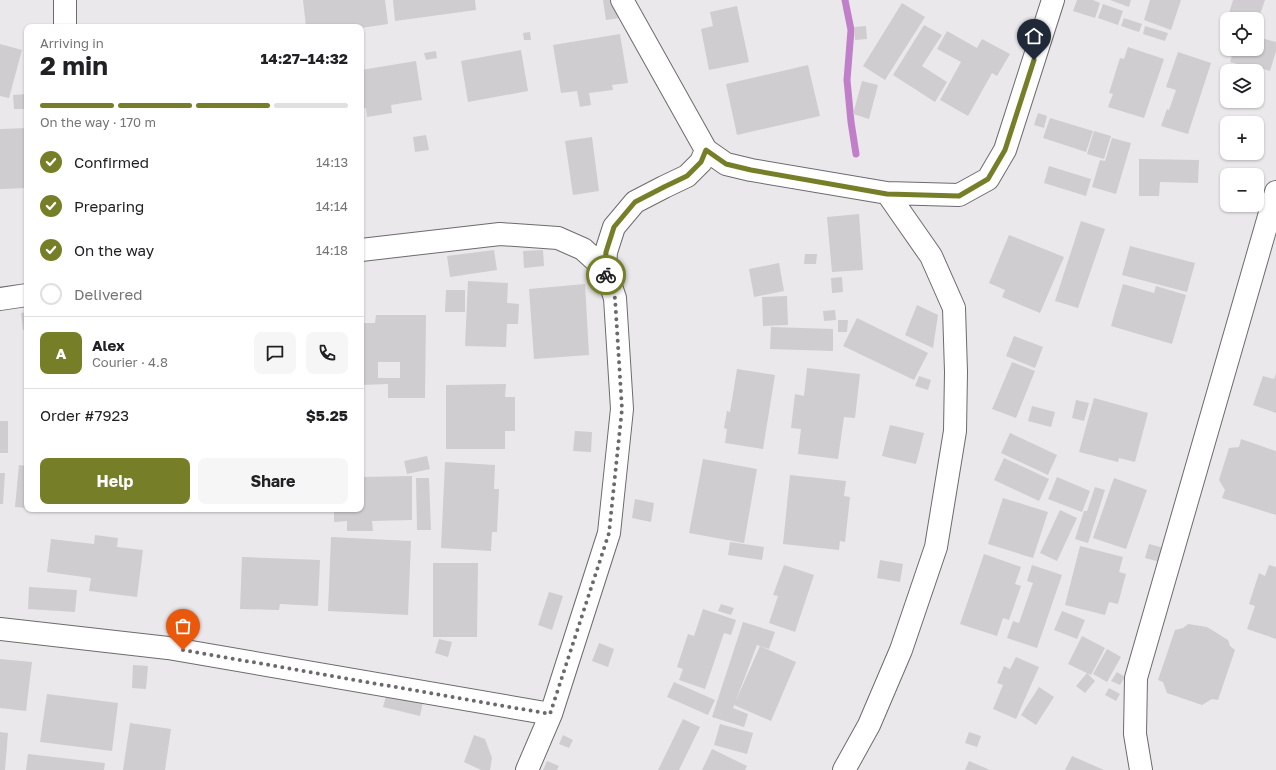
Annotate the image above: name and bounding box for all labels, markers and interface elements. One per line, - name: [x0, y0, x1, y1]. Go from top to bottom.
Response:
- map controls: [1220, 12, 1264, 212]
- button: locate: [1220, 12, 1264, 56]
- pin: [1017, 19, 1051, 60]
- icon: home: [1023, 25, 1045, 47]
- text: Arriving in: [40, 35, 104, 51]
- text: 14:27–14:32: [261, 49, 348, 67]
- text: 2 min: [40, 50, 108, 81]
- button: layers: [1220, 64, 1264, 108]
- text: On the way · 170 m: [40, 114, 156, 130]
- button: +: [1220, 116, 1264, 160]
- icon: check: [40, 151, 62, 173]
- text: Confirmed: [74, 153, 149, 171]
- text: 14:13: [316, 154, 348, 170]
- button: −: [1220, 168, 1264, 212]
- icon: check: [40, 195, 62, 217]
- text: Preparing: [74, 197, 144, 215]
- text: 14:14: [316, 198, 348, 214]
- icon: check: [40, 239, 62, 261]
- text: On the way: [74, 241, 154, 259]
- text: 14:18: [316, 242, 348, 258]
- courier: [586, 255, 626, 295]
- icon: bike: [595, 264, 617, 286]
- text: Delivered: [74, 285, 142, 303]
- button: chat: [254, 332, 296, 374]
- button: phone: [306, 332, 348, 374]
- text: Alex: [92, 336, 125, 354]
- text: A: [56, 344, 66, 362]
- text: Courier · 4.8: [92, 354, 168, 370]
- text: Order #7923: [40, 406, 129, 424]
- text: $5.25: [306, 406, 348, 424]
- button: Help: [40, 458, 190, 504]
- button: Share: [198, 458, 348, 504]
- pin: [166, 609, 200, 650]
- icon: bag: [172, 615, 194, 637]

